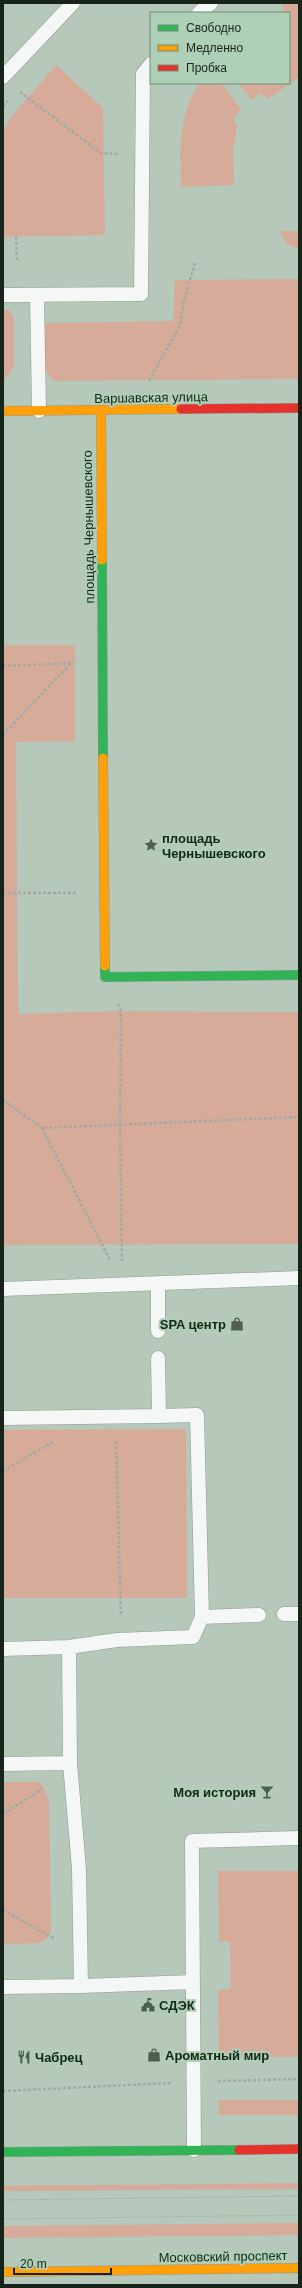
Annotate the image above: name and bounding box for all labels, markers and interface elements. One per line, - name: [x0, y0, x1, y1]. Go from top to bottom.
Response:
- legend: [150, 12, 290, 84]
- text: Свободно: [186, 21, 241, 35]
- text: Медленно: [186, 41, 243, 55]
- text: Пробка: [186, 61, 227, 75]
- street label: Варшавская улица: [94, 389, 209, 406]
- street label: площадь Чернышевского: [80, 450, 97, 604]
- place label: площадь Чернышевского: [162, 831, 266, 861]
- place icon: площадь Чернышевского: [143, 837, 159, 853]
- shop icon: SPA центр: [229, 1316, 245, 1332]
- place label: SPA центр: [160, 1317, 226, 1332]
- bar icon: Моя история: [259, 1784, 275, 1800]
- place label: Моя история: [173, 1785, 256, 1800]
- public building icon: СДЭК: [140, 1997, 156, 2013]
- place label: СДЭК: [159, 1998, 195, 2013]
- shop icon: Ароматный мир: [146, 2047, 162, 2063]
- place label: Ароматный мир: [165, 2048, 269, 2063]
- restaurant icon: Чабрец: [16, 2049, 32, 2065]
- place label: Чабрец: [35, 2050, 83, 2065]
- street label: Московский проспект: [158, 2248, 288, 2265]
- scale bar: [14, 2250, 111, 2276]
- text: 20 m: [20, 2257, 47, 2271]

